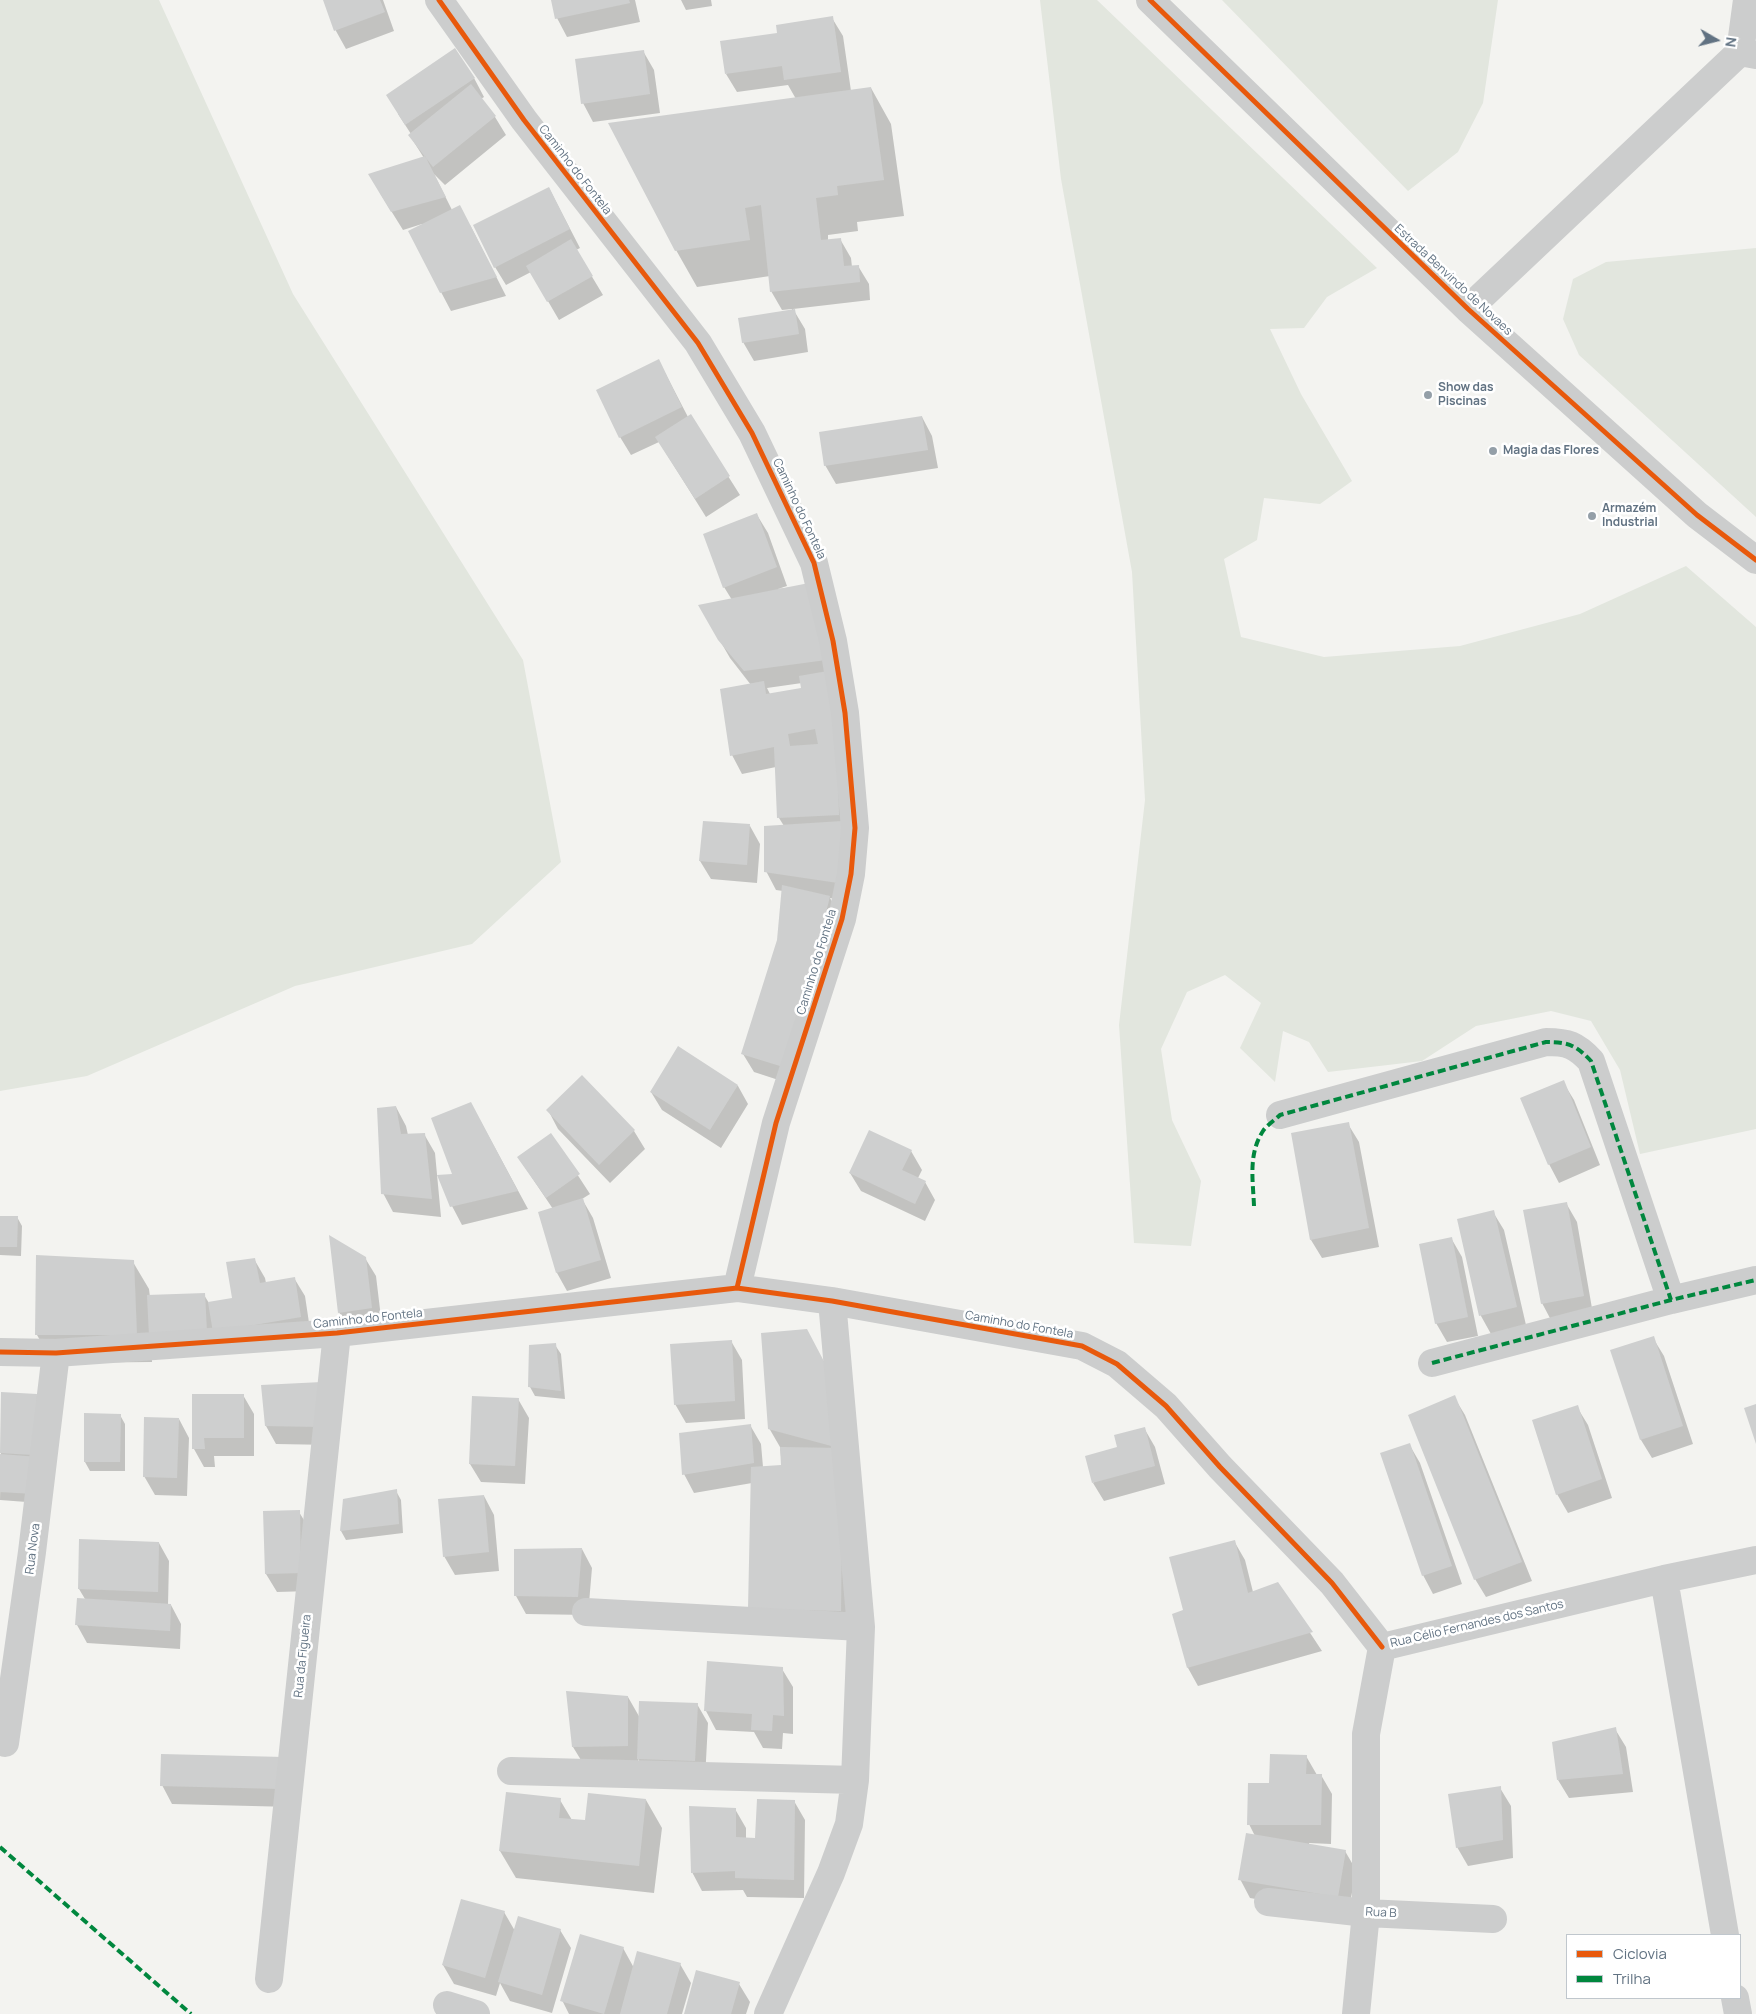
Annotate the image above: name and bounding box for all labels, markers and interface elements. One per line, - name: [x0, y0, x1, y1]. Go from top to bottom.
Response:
- north arrow: [1691, 15, 1741, 65]
- text: N: [1721, 36, 1741, 48]
- street label: Caminho do Fontela: [536, 122, 614, 218]
- street label: Estrada Benvindo de Novaes: [1391, 222, 1515, 338]
- place label: Show das Piscinas: [1438, 381, 1493, 409]
- marker: Show das Piscinas: [1422, 389, 1434, 401]
- place label: Magia das Flores: [1503, 444, 1599, 458]
- marker: Magia das Flores: [1487, 445, 1499, 457]
- street label: Caminho do Fontela: [769, 456, 829, 562]
- place label: Armazém Industrial: [1602, 502, 1658, 530]
- marker: Armazém Industrial: [1586, 510, 1598, 522]
- street label: Caminho do Fontela: [794, 907, 840, 1017]
- street label: Caminho do Fontela: [313, 1306, 423, 1332]
- street label: Caminho do Fontela: [964, 1308, 1074, 1342]
- street label: Rua Nova: [23, 1523, 43, 1575]
- street label: Rua Célio Fernandes dos Santos: [1389, 1597, 1565, 1651]
- street label: Rua da Figueira: [291, 1614, 315, 1698]
- street label: Rua B: [1365, 1905, 1397, 1921]
- legend: [1566, 1934, 1741, 1999]
- text: Ciclovia: [1613, 1943, 1667, 1964]
- text: Trilha: [1613, 1968, 1651, 1989]

